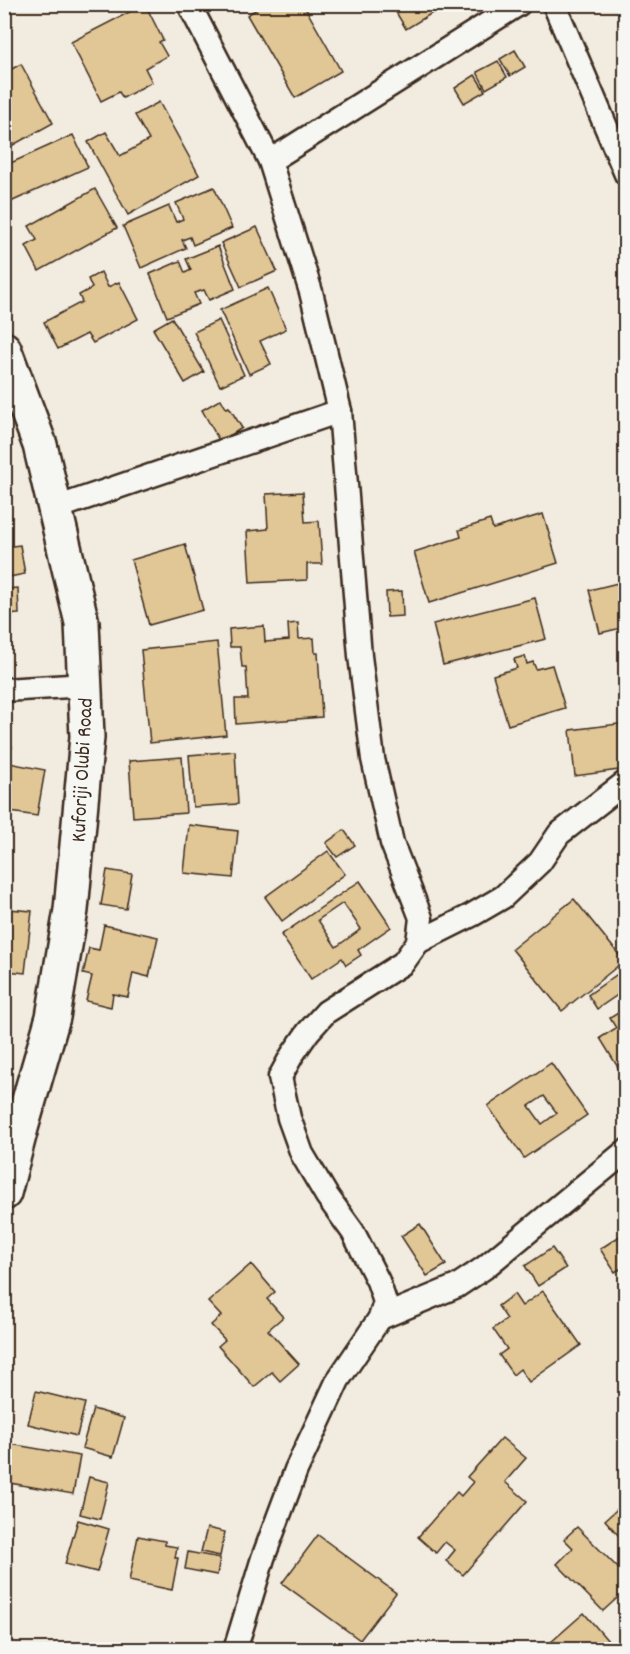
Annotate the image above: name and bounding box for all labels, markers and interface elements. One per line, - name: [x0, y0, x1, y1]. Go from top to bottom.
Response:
- street label: Kuforiji Olubi Road: [65, 697, 103, 843]

